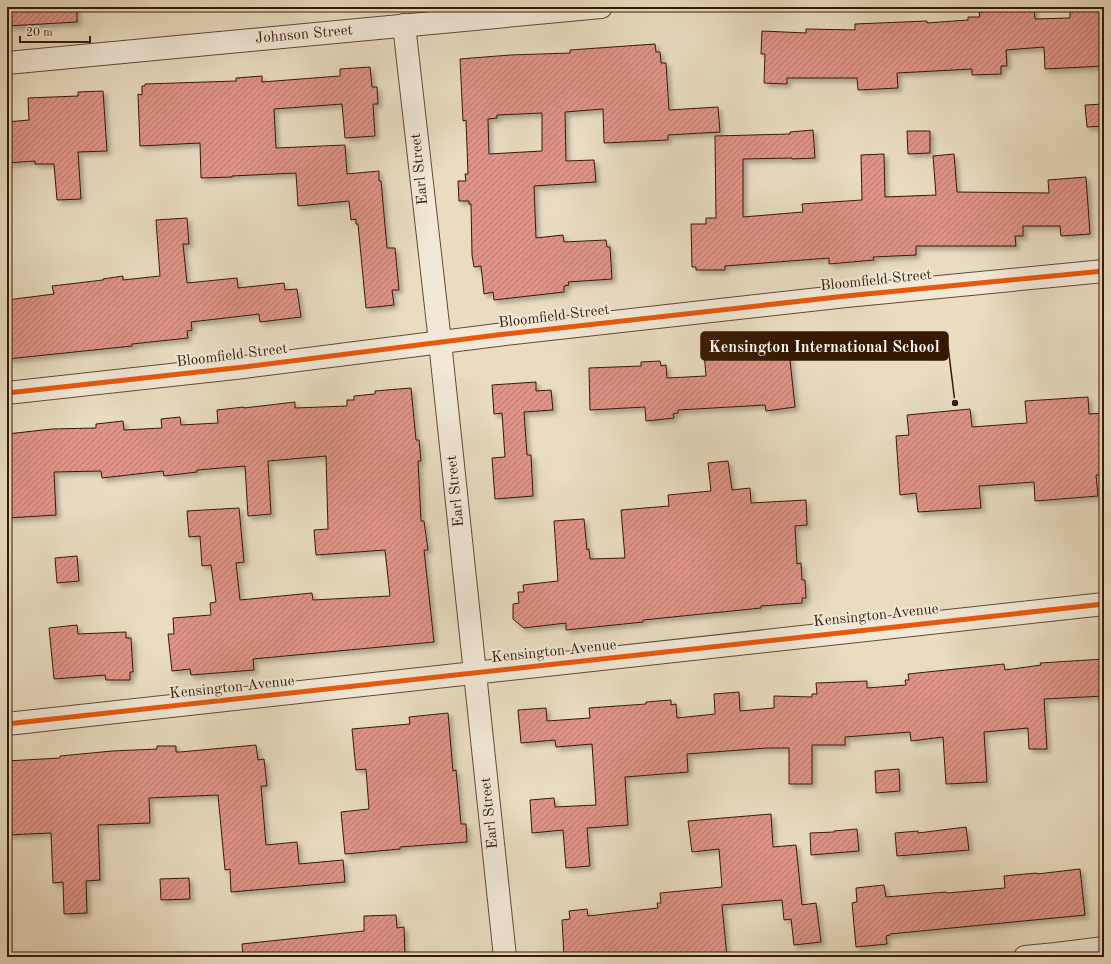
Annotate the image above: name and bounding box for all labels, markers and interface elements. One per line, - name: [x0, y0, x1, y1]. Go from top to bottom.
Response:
- scale bar: [20, 18, 90, 44]
- street label: Johnson Street: [255, 23, 353, 47]
- text: 20 m: [26, 27, 53, 39]
- street label: Earl Street: [409, 132, 431, 206]
- street label: Bloomfield Street: [820, 268, 932, 294]
- street label: Bloomfield Street: [498, 303, 610, 331]
- callout: Kensington International School: [701, 332, 948, 360]
- text: Kensington International School: [708, 340, 940, 356]
- street label: Bloomfield Street: [176, 342, 288, 370]
- street label: Earl Street: [445, 454, 467, 528]
- street label: Kensington Avenue: [813, 602, 939, 630]
- street label: Kensington Avenue: [491, 638, 617, 666]
- street label: Kensington Avenue: [169, 674, 295, 702]
- street label: Earl Street: [479, 776, 501, 850]

